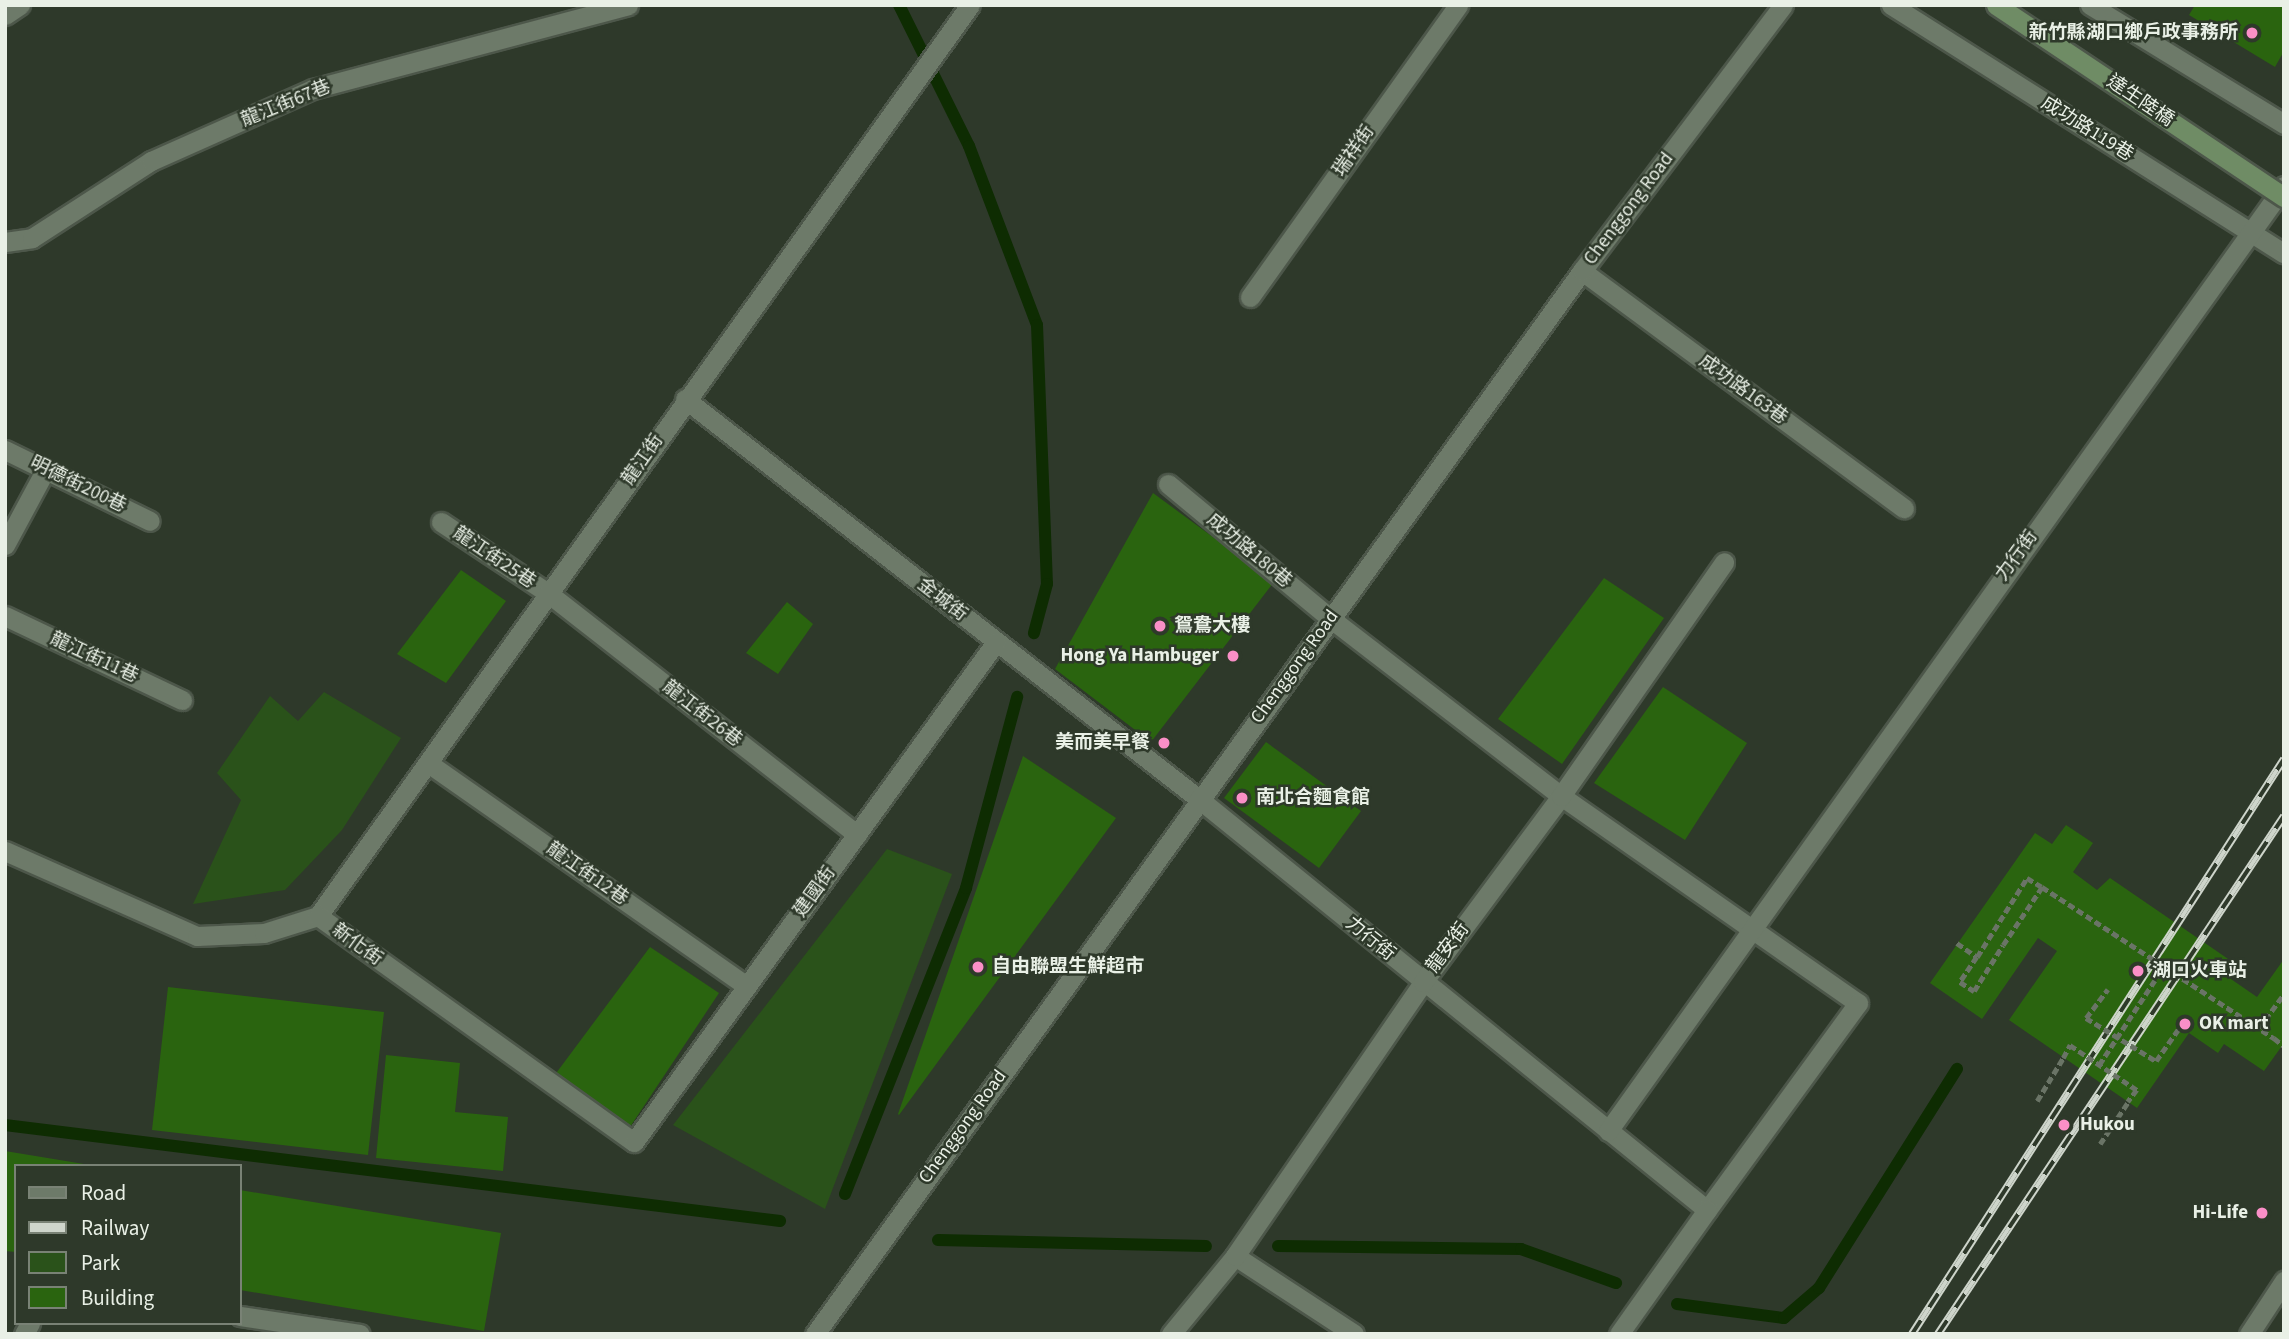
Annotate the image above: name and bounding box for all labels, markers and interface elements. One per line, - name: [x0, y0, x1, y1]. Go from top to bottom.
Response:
- place label: 新竹縣湖口鄉戶政事務所: [2029, 22, 2238, 44]
- marker: 新竹縣湖口鄉戶政事務所: [2244, 25, 2260, 41]
- street label: 達生陸橋: [2102, 70, 2178, 132]
- street label: 龍江街67巷: [238, 76, 334, 132]
- street label: 成功路119巷: [2037, 92, 2137, 166]
- street label: 瑞祥街: [1328, 121, 1380, 181]
- street label: Chenggong Road: [1579, 148, 1679, 270]
- street label: 成功路163巷: [1694, 350, 1792, 430]
- street label: 龍江街: [617, 430, 669, 490]
- street label: 明德街200巷: [26, 452, 130, 518]
- street label: 成功路180巷: [1202, 509, 1296, 593]
- street label: 龍江街25巷: [448, 522, 540, 594]
- street label: 力行街: [1991, 526, 2043, 586]
- street label: 金城街: [913, 573, 971, 627]
- street label: Chenggong Road: [1246, 606, 1344, 728]
- place label: 鴛鴦大樓: [1174, 615, 1250, 637]
- marker: 鴛鴦大樓: [1152, 618, 1168, 634]
- street label: 龍江街11巷: [46, 628, 142, 688]
- place label: Hong Ya Hambuger: [1061, 645, 1219, 667]
- marker: Hong Ya Hambuger: [1225, 648, 1241, 664]
- street label: 龍江街26巷: [658, 676, 746, 752]
- place label: 美而美早餐: [1055, 732, 1150, 754]
- marker: 美而美早餐: [1156, 735, 1172, 751]
- place label: 南北合麵食館: [1256, 787, 1370, 809]
- marker: 南北合麵食館: [1234, 790, 1250, 806]
- street label: 龍江街12巷: [542, 837, 632, 911]
- street label: 建國街: [789, 862, 841, 922]
- street label: 力行街: [1341, 912, 1399, 966]
- street label: 龍安街: [1422, 918, 1474, 978]
- street label: 新化街: [327, 919, 387, 971]
- place label: 自由聯盟生鮮超市: [992, 956, 1144, 978]
- marker: 自由聯盟生鮮超市: [970, 959, 986, 975]
- place label: 湖口火車站: [2152, 960, 2247, 982]
- marker: 湖口火車站: [2130, 963, 2146, 979]
- place label: OK mart: [2199, 1013, 2269, 1035]
- marker: OK mart: [2177, 1016, 2193, 1032]
- street label: Chenggong Road: [914, 1066, 1012, 1188]
- place label: Hukou: [2080, 1114, 2135, 1136]
- marker: Hukou: [2054, 1115, 2074, 1135]
- legend: [14, 1164, 242, 1325]
- text: Road: [81, 1178, 126, 1208]
- place label: Hi-Life: [2192, 1202, 2248, 1224]
- marker: Hi-Life: [2254, 1205, 2270, 1221]
- text: Railway: [81, 1213, 149, 1243]
- text: Park: [81, 1248, 120, 1278]
- text: Building: [81, 1283, 154, 1313]

